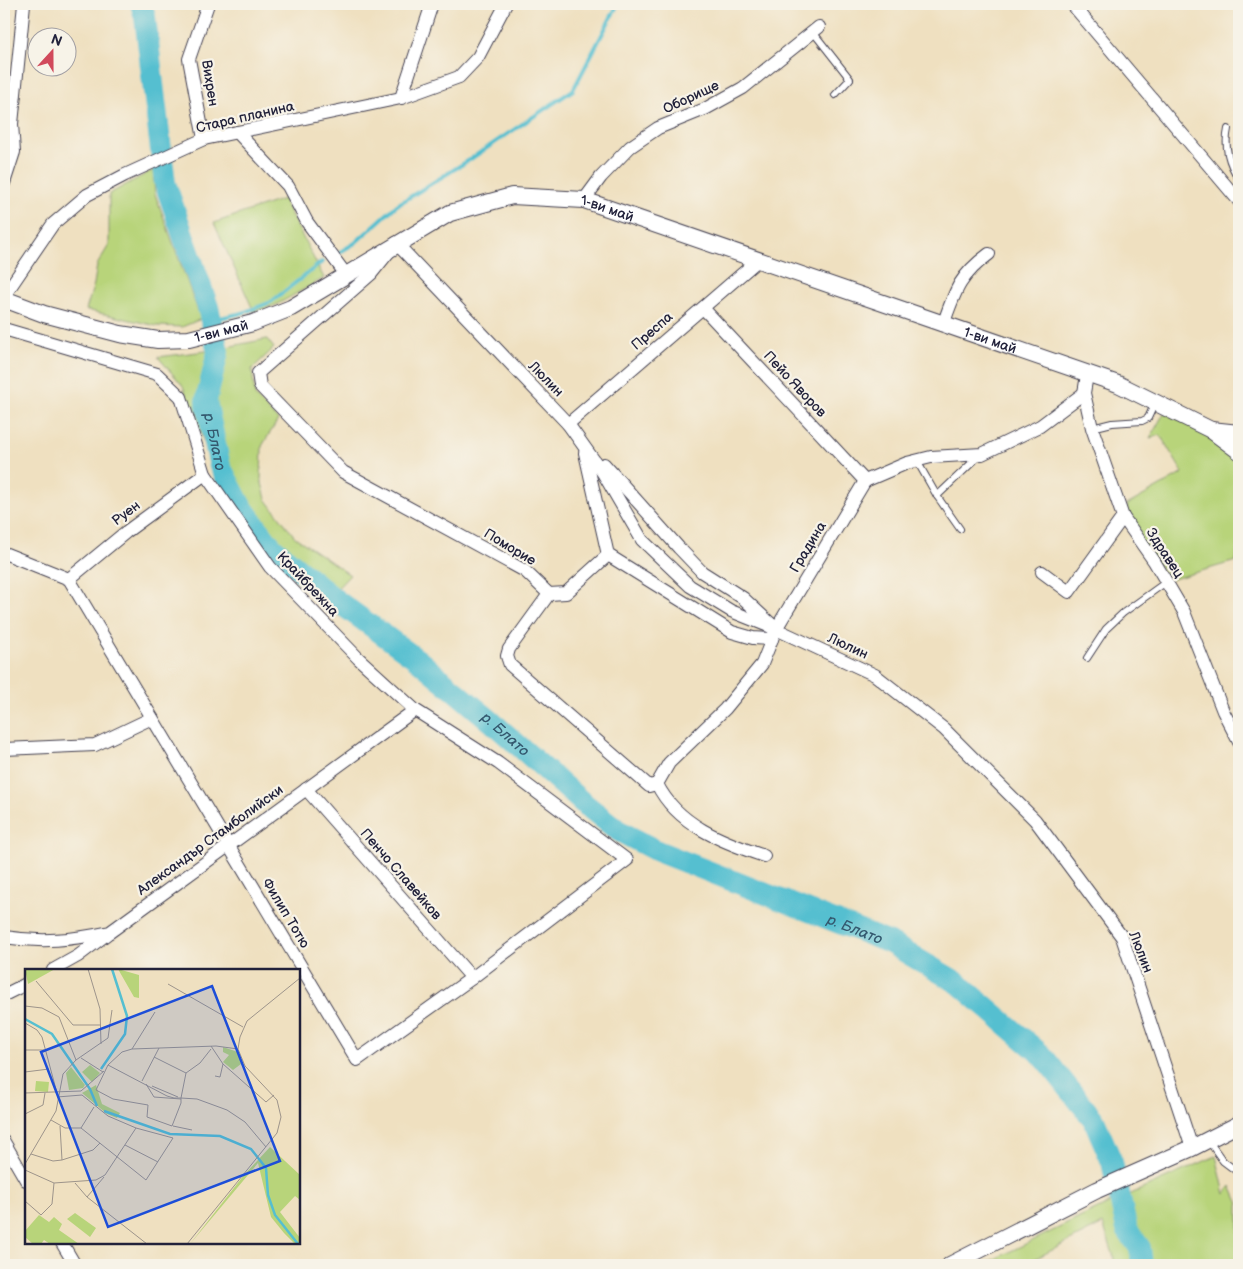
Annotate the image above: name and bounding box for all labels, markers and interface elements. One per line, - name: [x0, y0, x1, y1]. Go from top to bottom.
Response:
- north arrow: [28, 28, 78, 78]
- text: N: [49, 31, 64, 50]
- street label: Вихрен: [198, 59, 222, 107]
- street label: Оборище: [660, 77, 722, 117]
- street label: Стара планина: [194, 97, 296, 137]
- street label: 1-ви май: [581, 191, 636, 225]
- street label: Преспа: [628, 308, 677, 354]
- street label: 1-ви май: [192, 316, 250, 346]
- street label: 1-ви май: [962, 323, 1019, 357]
- street label: Пейо Яворов: [760, 347, 830, 421]
- street label: Люлин: [524, 357, 567, 400]
- water label: р. Блато: [199, 410, 230, 474]
- street label: Руен: [108, 497, 144, 529]
- street label: Градина: [786, 518, 830, 576]
- street label: Поморие: [481, 525, 539, 569]
- street label: Здравец: [1143, 525, 1187, 581]
- street label: Крайбрежна: [274, 548, 343, 620]
- street label: Люлин: [824, 629, 871, 663]
- water label: р. Блато: [477, 707, 534, 761]
- street label: Александър Стамболийски: [133, 781, 286, 899]
- street label: Пенчо Славейков: [357, 825, 446, 924]
- street label: Филип Тотю: [259, 875, 314, 951]
- water label: р. Блато: [823, 909, 886, 949]
- street label: Люлин: [1125, 928, 1157, 975]
- inset map: [25, 969, 300, 1244]

